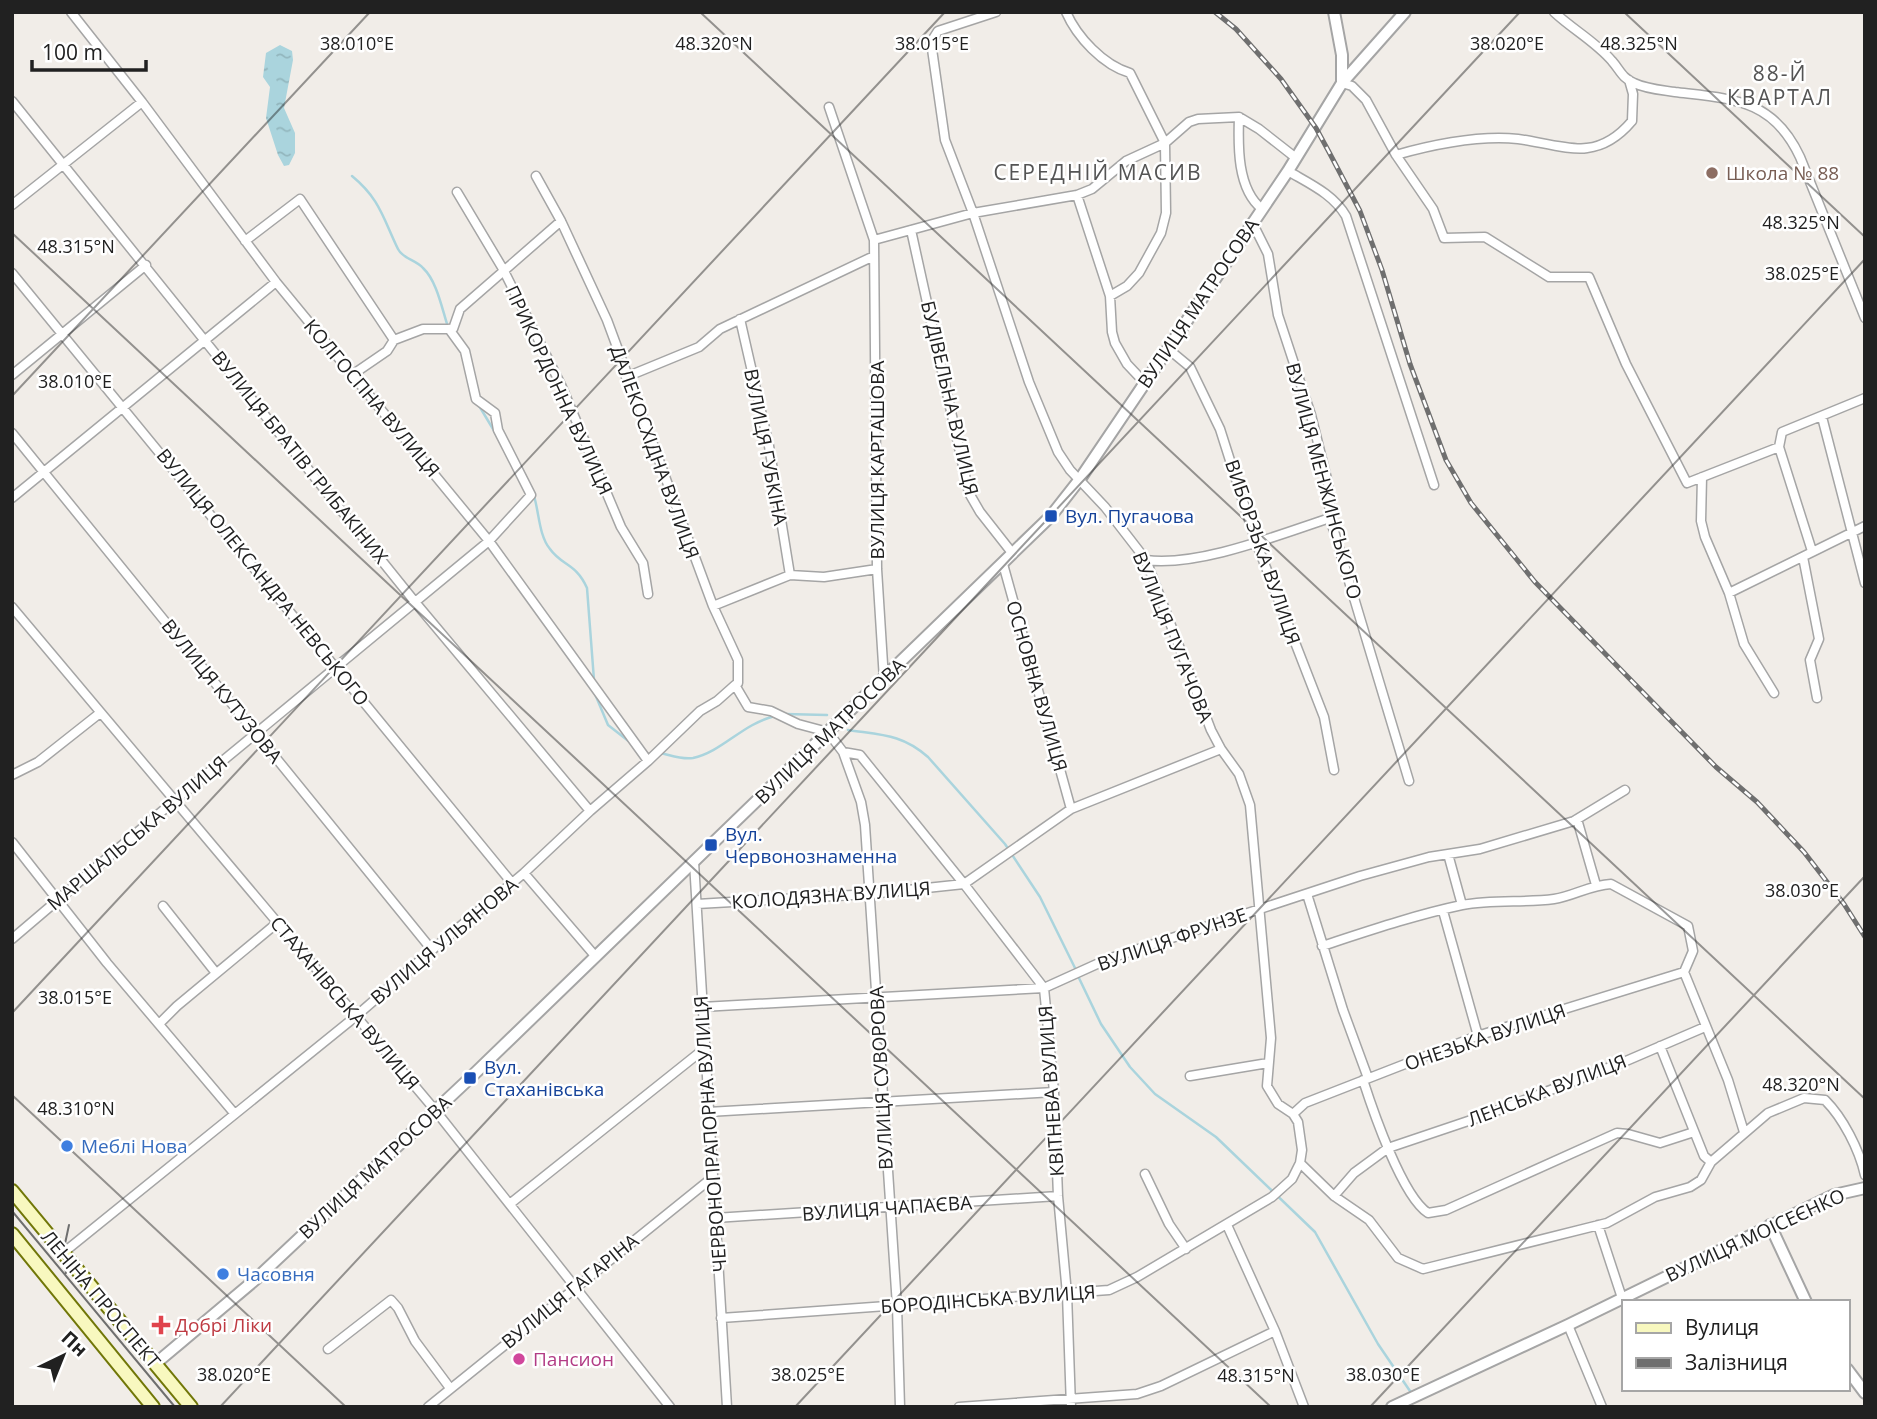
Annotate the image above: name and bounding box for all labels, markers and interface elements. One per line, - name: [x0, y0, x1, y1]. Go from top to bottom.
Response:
- scale bar: [32, 28, 145, 72]
- text: 38.010°E: [320, 31, 394, 55]
- text: 48.320°N: [675, 31, 753, 55]
- text: 38.015°E: [895, 31, 969, 55]
- text: 38.020°E: [1470, 31, 1544, 55]
- text: 48.325°N: [1600, 31, 1678, 55]
- text: 100 m: [42, 38, 103, 66]
- district label: 88-Й КВАРТАЛ: [1727, 59, 1833, 111]
- district label: СЕРЕДНІЙ МАСИВ: [993, 158, 1203, 186]
- place label: Школа № 88: [1726, 160, 1839, 186]
- marker: Школа № 88: [1704, 165, 1720, 181]
- text: 48.325°N: [1762, 210, 1840, 234]
- street label: ВУЛИЦЯ МАТРОСОВА: [1131, 213, 1265, 393]
- text: 48.315°N: [37, 234, 115, 258]
- text: 38.025°E: [1765, 261, 1839, 285]
- street label: ПРИКОРДОННА ВУЛИЦЯ: [499, 281, 619, 499]
- street label: БУДІВЕЛЬНА ВУЛИЦЯ: [915, 298, 985, 498]
- street label: КОЛГОСПНА ВУЛИЦЯ: [298, 313, 446, 483]
- street label: ДАЛЕКОСХІДНА ВУЛИЦЯ: [604, 342, 706, 562]
- street label: ВУЛИЦЯ БРАТІВ ГРИБАКІНИХ: [206, 345, 394, 569]
- street label: ВУЛИЦЯ МЕНЖИНСЬКОГО: [1280, 360, 1368, 602]
- street label: ВУЛИЦЯ КАРТАШОВА: [864, 361, 890, 559]
- street label: ВУЛИЦЯ ГУБКІНА: [738, 367, 794, 527]
- text: 38.010°E: [38, 369, 112, 393]
- street label: ВУЛИЦЯ ОЛЕКСАНДРА НЕВСЬКОГО: [151, 443, 375, 711]
- street label: ВИБОРЗЬКА ВУЛИЦЯ: [1219, 456, 1307, 648]
- place label: Вул. Пугачова: [1065, 503, 1194, 529]
- marker: Вул. Пугачова: [1043, 508, 1059, 524]
- street label: ВУЛИЦЯ ПУГАЧОВА: [1127, 548, 1219, 726]
- street label: ОСНОВНА ВУЛИЦЯ: [1000, 598, 1074, 774]
- street label: ВУЛИЦЯ КУТУЗОВА: [156, 613, 288, 769]
- street label: ВУЛИЦЯ МАТРОСОВА: [749, 652, 911, 810]
- street label: МАРШАЛЬСЬКА ВУЛИЦЯ: [41, 750, 233, 916]
- place label: Вул. Червонознаменна: [725, 821, 897, 869]
- marker: Вул. Червонознаменна: [703, 837, 719, 853]
- street label: ВУЛИЦЯ УЛЬЯНОВА: [365, 872, 523, 1010]
- street label: КОЛОДЯЗНА ВУЛИЦЯ: [731, 875, 931, 915]
- text: 38.030°E: [1765, 878, 1839, 902]
- street label: ВУЛИЦЯ ФРУНЗЕ: [1094, 901, 1250, 977]
- street label: СТАХАНІВСЬКА ВУЛИЦЯ: [265, 911, 425, 1095]
- text: 38.015°E: [38, 985, 112, 1009]
- street label: ВУЛИЦЯ СУВОРОВА: [863, 985, 899, 1171]
- street label: ЧЕРВОНОПРАПОРНА ВУЛИЦЯ: [687, 995, 733, 1273]
- street label: ОНЕЗЬКА ВУЛИЦЯ: [1401, 997, 1569, 1077]
- street label: КВІТНЕВА ВУЛИЦЯ: [1032, 1005, 1070, 1177]
- street label: ЛЕНСЬКА ВУЛИЦЯ: [1464, 1048, 1630, 1132]
- place label: Вул. Стаханівська: [484, 1054, 604, 1102]
- marker: Вул. Стаханівська: [462, 1070, 478, 1086]
- text: 48.320°N: [1762, 1072, 1840, 1096]
- street label: ВУЛИЦЯ МАТРОСОВА: [293, 1089, 457, 1245]
- text: 48.310°N: [37, 1096, 115, 1120]
- place label: Меблі Нова: [81, 1133, 188, 1159]
- marker: Меблі Нова: [59, 1138, 75, 1154]
- street label: ВУЛИЦЯ МОІСЕЄНКО: [1661, 1182, 1849, 1288]
- street label: ВУЛИЦЯ ЧАПАЄВА: [801, 1189, 973, 1227]
- street label: ЛЕНІНА ПРОСПЕКТ: [36, 1225, 167, 1374]
- street label: ВУЛИЦЯ ГАГАРІНА: [496, 1228, 644, 1354]
- place label: Часовня: [237, 1261, 315, 1287]
- marker: Часовня: [215, 1266, 231, 1282]
- street label: БОРОДІНСЬКА ВУЛИЦЯ: [880, 1279, 1096, 1319]
- legend: [1622, 1300, 1849, 1391]
- place label: Добрі Ліки: [175, 1312, 272, 1338]
- text: Вулиця: [1685, 1313, 1759, 1341]
- marker: Добрі Ліки: [153, 1317, 169, 1333]
- north arrow: [28, 1321, 98, 1391]
- text: Пн: [56, 1325, 93, 1362]
- place label: Пансион: [533, 1346, 614, 1372]
- text: Залізниця: [1685, 1348, 1788, 1376]
- marker: Пансион: [511, 1351, 527, 1367]
- text: 38.020°E: [197, 1362, 271, 1386]
- text: 38.025°E: [771, 1362, 845, 1386]
- text: 38.030°E: [1346, 1362, 1420, 1386]
- text: 48.315°N: [1217, 1363, 1295, 1387]

